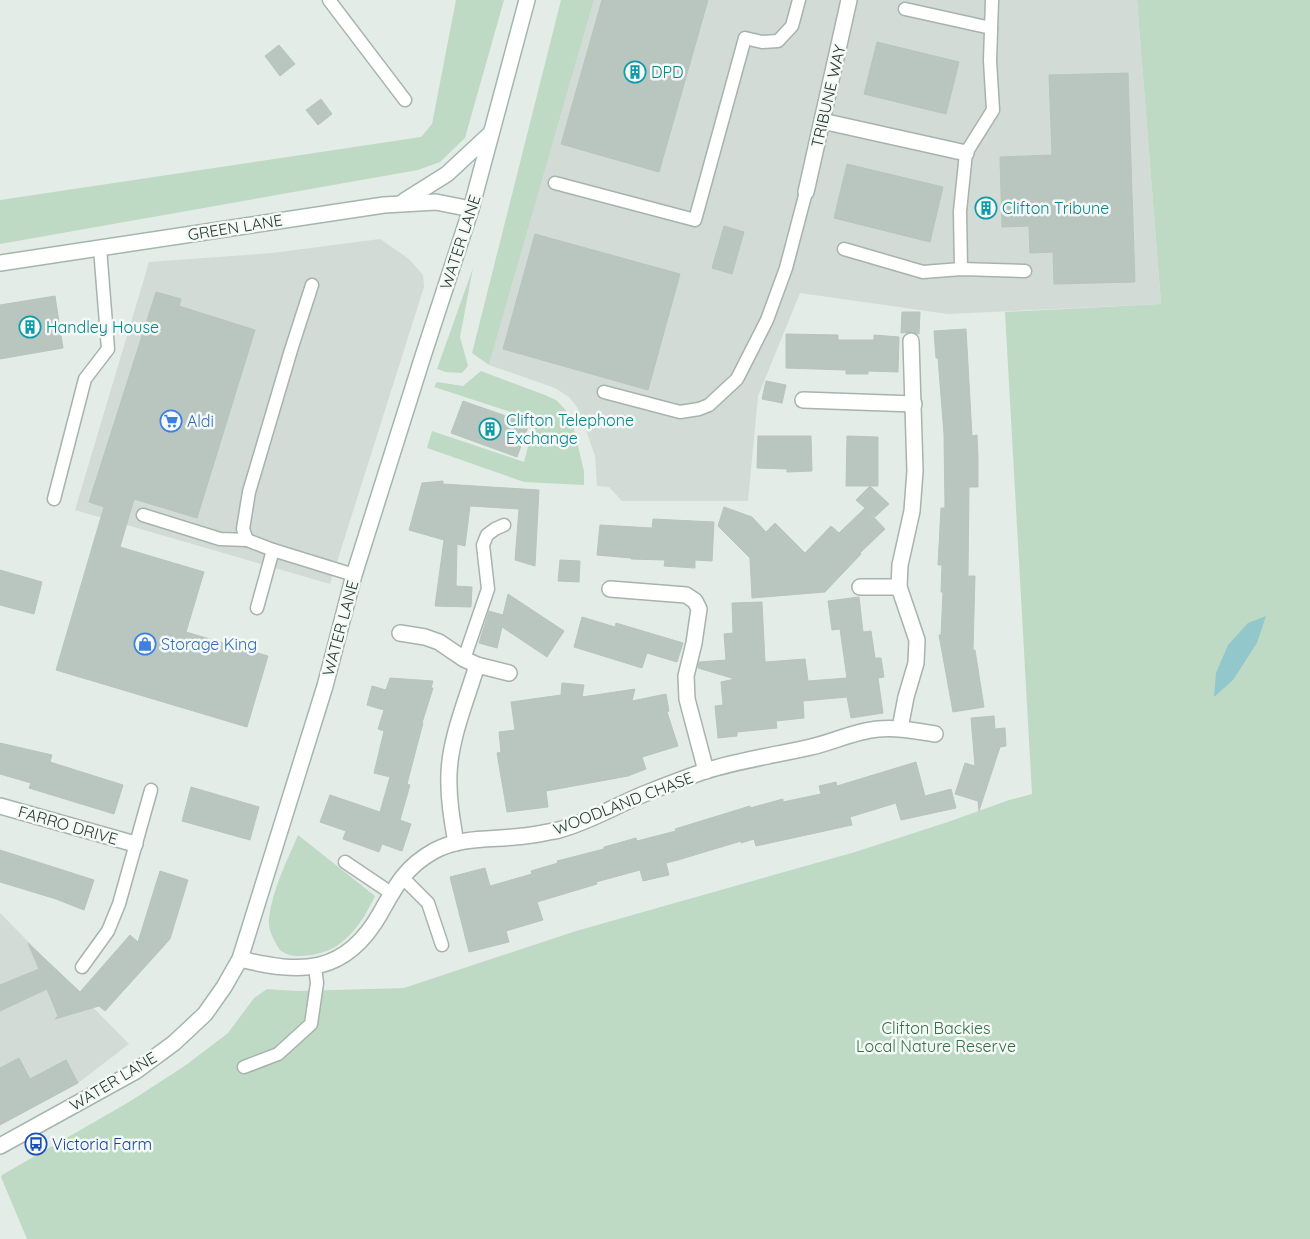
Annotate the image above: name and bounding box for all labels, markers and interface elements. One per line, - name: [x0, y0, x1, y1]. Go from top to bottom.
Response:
- street label: TRIBUNE WAY: [806, 43, 850, 149]
- building icon: DPD: [623, 60, 647, 84]
- place label: DPD: [651, 62, 684, 82]
- street label: WATER LANE: [435, 192, 485, 292]
- building icon: Clifton Tribune: [974, 196, 998, 220]
- place label: Clifton Tribune: [1002, 198, 1109, 218]
- street label: GREEN LANE: [186, 210, 284, 244]
- building icon: Handley House: [18, 315, 42, 339]
- place label: Handley House: [46, 317, 159, 337]
- supermarket icon: Aldi: [159, 409, 183, 433]
- place label: Clifton Telephone Exchange: [506, 410, 634, 448]
- place label: Aldi: [187, 411, 214, 431]
- building icon: Clifton Telephone Exchange: [478, 417, 502, 441]
- street label: WATER LANE: [318, 578, 362, 678]
- shop icon: Storage King: [133, 632, 157, 656]
- place label: Storage King: [161, 634, 257, 654]
- street label: WOODLAND CHASE: [550, 767, 696, 839]
- street label: FARRO DRIVE: [16, 801, 120, 849]
- park label: Clifton Backies Local Nature Reserve: [856, 1018, 1016, 1056]
- street label: WATER LANE: [66, 1047, 160, 1115]
- bus stop icon: Victoria Farm: [24, 1132, 48, 1156]
- place label: Victoria Farm: [52, 1134, 152, 1154]

